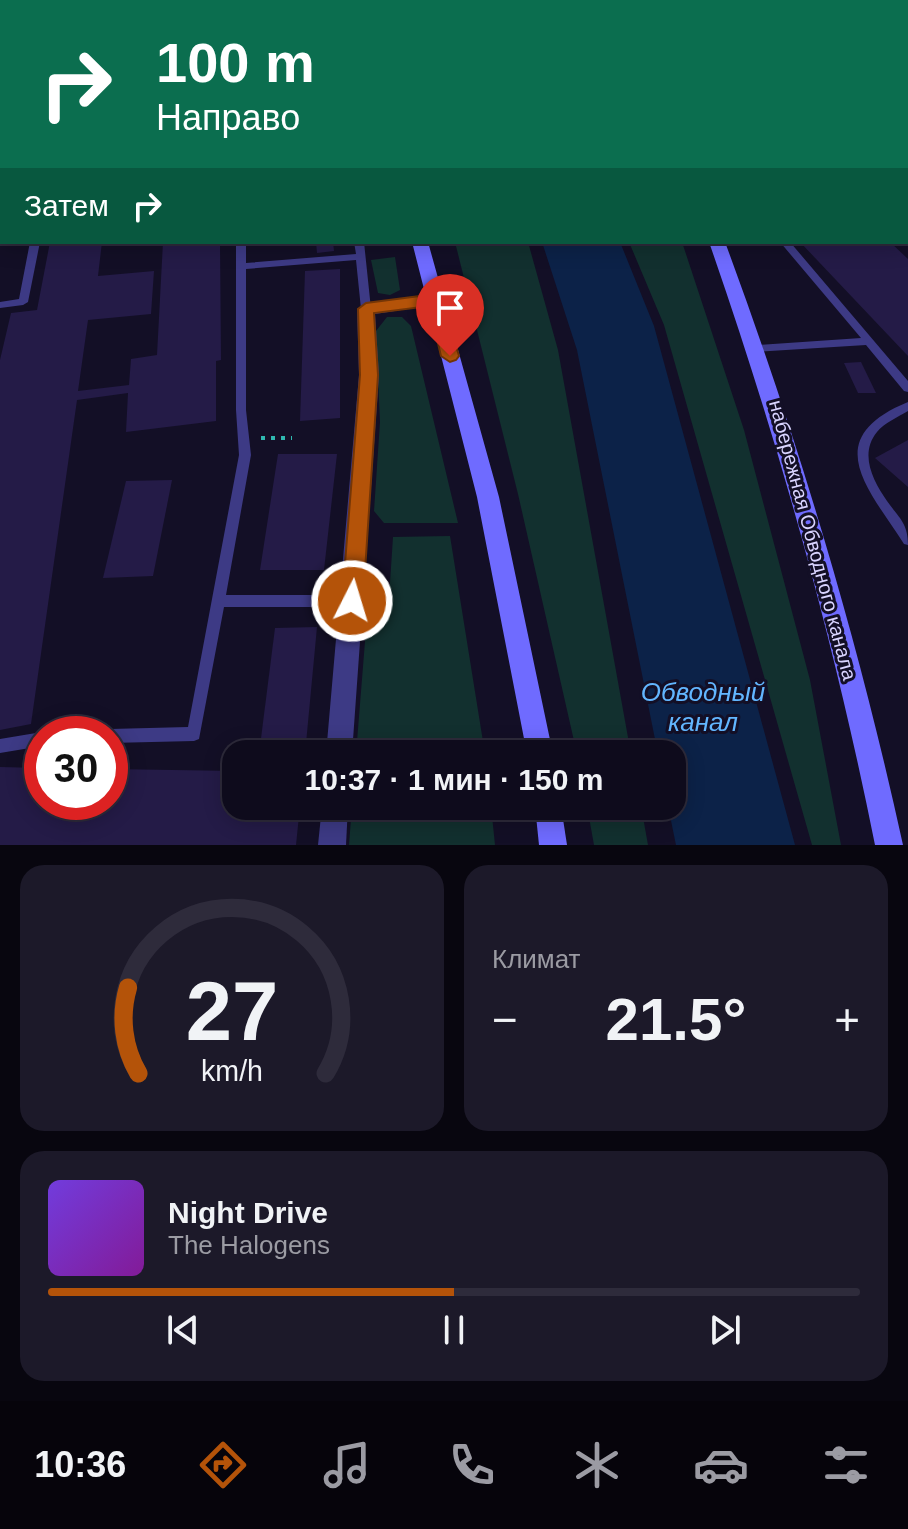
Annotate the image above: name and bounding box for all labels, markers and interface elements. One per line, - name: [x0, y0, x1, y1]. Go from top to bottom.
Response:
- text: 100 m: [156, 31, 315, 94]
- icon: right: [24, 32, 128, 136]
- text: Направо: [156, 97, 300, 138]
- icon: right: [125, 184, 169, 228]
- text: Затем: [24, 189, 109, 222]
- pin: [416, 274, 484, 356]
- icon: arrive: [428, 286, 472, 330]
- street label: набережная Обводного канала: [765, 397, 861, 683]
- position arrow: [310, 559, 394, 643]
- water label: Обводный канал: [641, 677, 765, 737]
- speed limit sign: 30: [24, 716, 128, 820]
- text: 10:37 · 1 мин · 150 m: [305, 763, 603, 796]
- text: Климат: [492, 944, 581, 974]
- text: 27: [186, 965, 278, 1058]
- text: 21.5°: [606, 986, 746, 1053]
- text: −: [492, 995, 518, 1044]
- text: +: [834, 995, 860, 1044]
- text: km/h: [201, 1055, 263, 1087]
- text: Night Drive: [168, 1196, 328, 1229]
- text: The Halogens: [168, 1230, 330, 1260]
- icon: previous: [161, 1308, 205, 1352]
- icon: pause: [432, 1308, 476, 1352]
- icon: next: [703, 1308, 747, 1352]
- icon: directions: [195, 1437, 251, 1493]
- icon: music: [319, 1437, 375, 1493]
- icon: phone: [444, 1437, 500, 1493]
- icon: climate: [569, 1437, 625, 1493]
- icon: car: [693, 1437, 749, 1493]
- icon: filters: [818, 1437, 874, 1493]
- text: 10:36: [34, 1444, 126, 1485]

